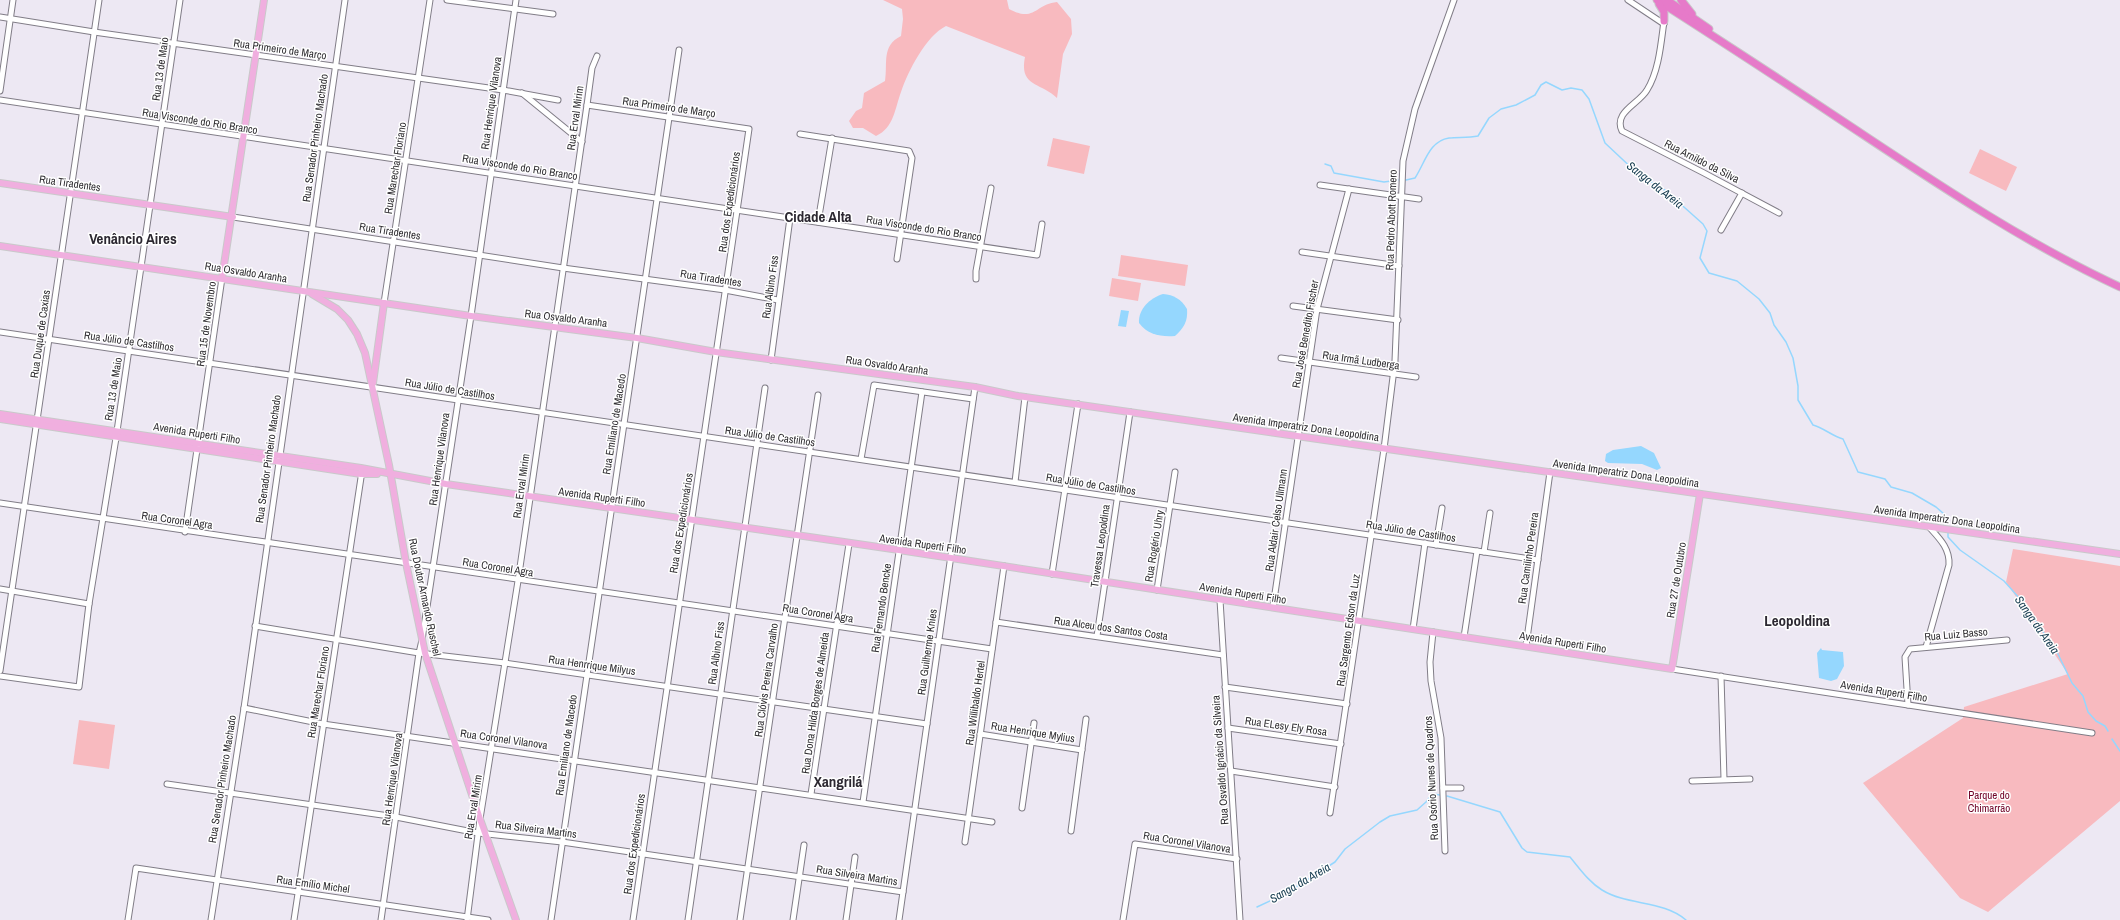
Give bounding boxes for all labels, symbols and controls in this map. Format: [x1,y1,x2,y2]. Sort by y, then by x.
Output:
street label: Rua 13 de Maio [149,36,171,102]
street label: Rua Primeiro de Março [233,36,327,62]
street label: Rua Henrique Vilanova [478,56,504,150]
street label: Rua Senador Pinheiro Machado [299,73,331,203]
street label: Rua Erval Mirim [564,85,586,151]
street label: Rua Primeiro de Março [622,94,716,120]
street label: Rua Visconde do Rio Branco [141,105,259,137]
street label: Rua Marechar Floriano [381,121,409,215]
street label: Rua Arnildo da Silva [1662,136,1742,186]
street label: Rua dos Expedicionários [715,150,743,253]
street label: Rua Visconde do Rio Branco [461,151,579,183]
water label: Sanga da Areia [1623,158,1687,212]
street label: Rua Pedro Abott Romero [1382,169,1400,271]
street label: Rua Tiradentes [38,172,102,194]
district label: Cidade Alta [784,206,852,227]
street label: Rua Visconde do Rio Branco [865,212,983,244]
street label: Rua Tiradentes [358,219,422,243]
district label: Venâncio Aires [89,228,177,249]
street label: Rua Albino Fiss [759,254,781,320]
street label: Rua Osvaldo Aranha [204,259,288,285]
street label: Rua Tiradentes [679,266,743,290]
street label: Rua José Benedito Fischer [1289,279,1321,389]
street label: Rua 15 de Novembro [193,281,219,367]
street label: Rua Duque de Caxias [27,289,53,379]
street label: Rua Osvaldo Aranha [524,306,608,330]
street label: Rua Júlio de Castilhos [83,328,175,354]
street label: Rua Irmã Ludberga [1322,348,1400,372]
street label: Rua Osvaldo Aranha [845,352,929,378]
street label: Rua 13 de Maio [101,356,125,422]
street label: Rua Emiliano de Macedo [599,373,629,475]
street label: Rua Júlio de Castilhos [404,375,496,403]
street label: Rua Senador Pinheiro Machado [252,394,284,524]
street label: Avenida Imperatriz Dona Leopoldina [1231,410,1380,444]
street label: Rua Henrique Vilanova [426,412,452,506]
street label: Avenida Ruperti Filho [152,419,241,447]
street label: Rua Júlio de Castilhos [724,423,816,449]
street label: Rua Erval Mirim [510,453,532,519]
street label: Avenida Imperatriz Dona Leopoldina [1551,456,1700,490]
street label: Rua Aldair Celso Ullmann [1262,468,1290,572]
street label: Rua Júlio de Castilhos [1045,470,1137,498]
street label: Rua dos Expedicionários [666,471,696,574]
street label: Avenida Ruperti Filho [557,484,646,510]
street label: Avenida Imperatriz Dona Leopoldina [1872,502,2021,536]
street label: Travessa Leopoldina [1087,503,1113,589]
street label: Rua Coronel Agra [141,508,213,532]
street label: Rua Rogério Uhry [1141,509,1167,583]
street label: Rua Camilinho Pereira [1515,511,1541,605]
street label: Rua Júlio de Castilhos [1365,517,1457,545]
street label: Avenida Ruperti Filho [878,531,967,557]
street label: Rua Doutor Armando Ruschel [406,537,444,657]
street label: Rua 27 de Outubro [1663,541,1689,619]
street label: Rua Coronel Agra [461,554,535,580]
street label: Rua Fernando Bencke [868,563,894,653]
street label: Rua Sargento Edson da Luz [1333,572,1363,687]
street label: Avenida Ruperti Filho [1198,579,1287,607]
water label: Sanga da Areia [2011,593,2063,658]
street label: Rua Coronel Agra [781,600,855,626]
street label: Rua Guilherme Knies [914,608,940,696]
district label: Leopoldina [1764,610,1830,631]
street label: Rua Alceu dos Santos Costa [1053,613,1169,643]
street label: Rua Albino Fiss [705,620,727,686]
street label: Rua Clóvis Pereira Carvalho [751,622,781,738]
street label: Rua Luiz Basso [1924,624,1988,644]
street label: Avenida Ruperti Filho [1518,628,1607,656]
street label: Rua Dona Hilda Borges de Almeida [798,631,832,775]
street label: Rua Marechar Floriano [304,645,332,739]
street label: Rua Henrrique Milyus [548,652,637,678]
street label: Rua Willibaldo Hertel [962,660,988,746]
street label: Avenida Ruperti Filho [1839,677,1928,705]
street label: Rua Emiliano de Macedo [552,694,580,796]
street label: Rua Osvaldo Ignácio da Silveira [1208,695,1232,825]
street label: Rua ELesy Ely Rosa [1244,713,1328,739]
street label: Rua Senador Pinheiro Machado [205,714,239,844]
street label: Rua Osório Nunes de Quadros [1421,715,1441,840]
street label: Rua Henrique Mylius [990,718,1076,746]
street label: Rua Coronel Vilanova [459,726,549,752]
street label: Rua Henrique Vilanova [379,732,405,826]
district label: Xangrilá [814,771,862,792]
street label: Rua Erval Mirim [461,774,485,840]
park label: Parque do Chimarrão [1968,788,2010,815]
street label: Rua dos Expedicionários [620,792,648,895]
street label: Rua Silveira Martins [494,817,578,841]
street label: Rua Coronel Vilanova [1142,828,1232,856]
water label: Sanga da Areia [1267,859,1334,907]
street label: Rua Silveira Martins [815,862,899,888]
street label: Rua Emílio Michel [276,872,350,896]

